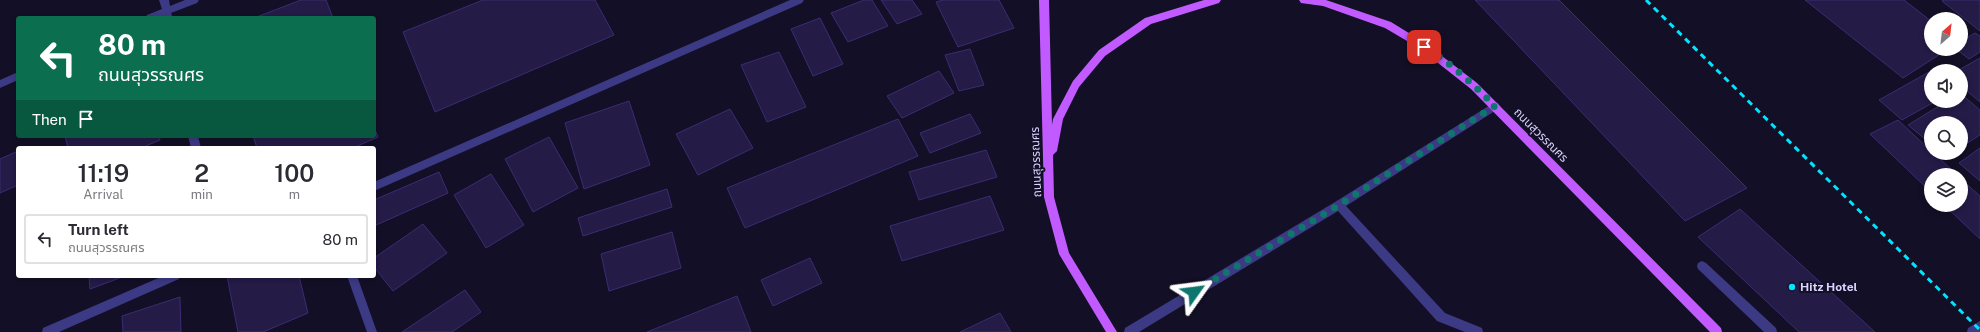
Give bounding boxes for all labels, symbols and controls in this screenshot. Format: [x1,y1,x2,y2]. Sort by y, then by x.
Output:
north arrow [1924,12,1968,56]
map controls [1924,12,1968,212]
text: 80 m [98,28,166,61]
pin [1407,30,1441,64]
icon: left [32,32,84,84]
icon: arrive [1413,36,1435,58]
text: ถนนสุวรรณศร [98,64,204,85]
button: sound [1924,64,1968,108]
street label: ถนนสุวรรณศร [1511,105,1571,165]
icon: arrive [75,108,97,130]
text: Then [32,111,67,128]
button: search [1924,116,1968,160]
street label: ถนนสุวรรณศร [1028,126,1044,198]
text: 11:19 [78,159,129,187]
text: 2 [194,159,209,187]
text: 100 [274,159,314,187]
button: layers [1924,168,1968,212]
text: Arrival [83,187,123,202]
text: min [191,187,213,202]
text: m [289,187,300,202]
text: Turn left [68,221,129,238]
icon: left [34,228,56,250]
text: 80 m [323,231,358,248]
text: ถนนสุวรรณศร [68,240,145,255]
position arrow [1173,271,1215,313]
place label: Hitz Hotel [1800,280,1858,294]
marker: Hitz Hotel [1787,282,1797,292]

